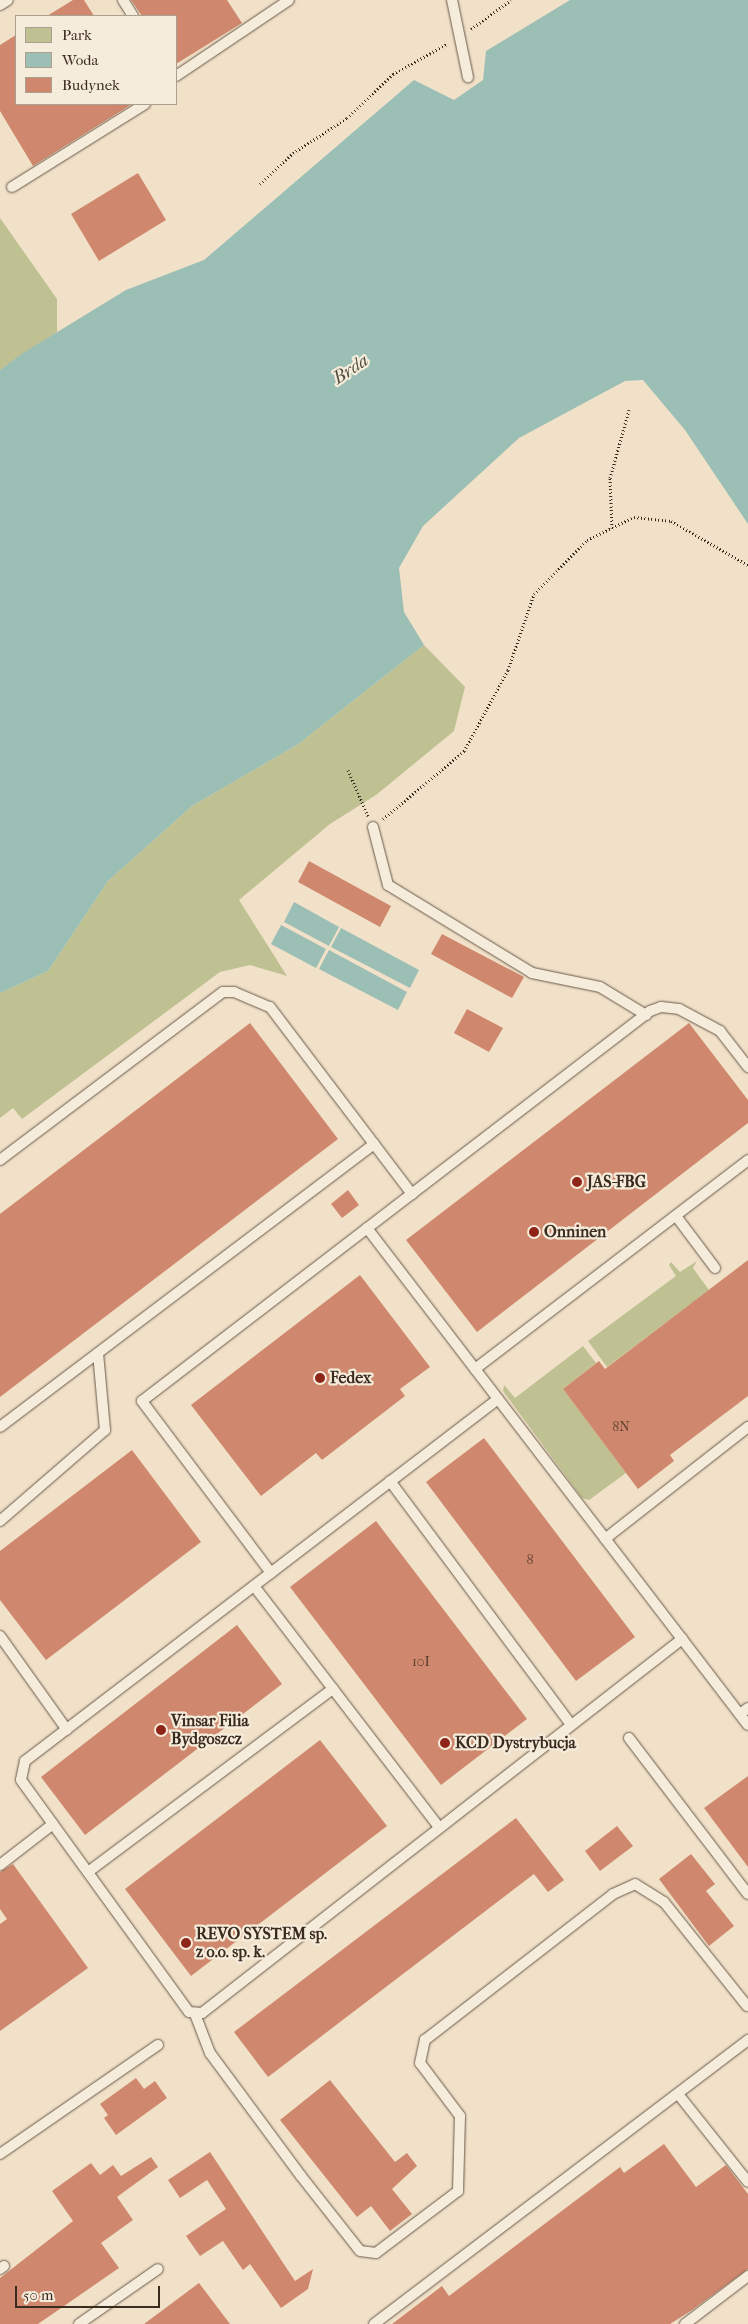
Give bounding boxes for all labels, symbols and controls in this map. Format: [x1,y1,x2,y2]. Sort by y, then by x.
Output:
legend [15,15,178,105]
text: Park [62,26,92,44]
text: Woda [62,51,98,69]
text: Budynek [62,76,120,94]
water label: Brda [329,350,373,390]
place label: JAS-FBG [587,1172,646,1192]
marker: JAS-FBG [571,1176,583,1188]
place label: Onninen [544,1222,606,1242]
marker: Onninen [528,1226,540,1238]
place label: Fedex [330,1368,371,1388]
marker: Fedex [314,1372,326,1384]
house number: 8N [612,1419,630,1435]
house number: 8 [526,1552,534,1568]
house number: 10I [412,1654,430,1670]
place label: Vinsar Filia Bydgoszcz [171,1711,249,1749]
marker: Vinsar Filia Bydgoszcz [155,1724,167,1736]
place label: KCD Dystrybucja [455,1733,576,1753]
marker: KCD Dystrybucja [439,1737,451,1749]
place label: REVO SYSTEM sp. z o.o. sp. k. [196,1924,327,1962]
marker: REVO SYSTEM sp. z o.o. sp. k. [180,1937,192,1949]
scale bar [18,2276,162,2308]
text: 50 m [23,2286,53,2304]

